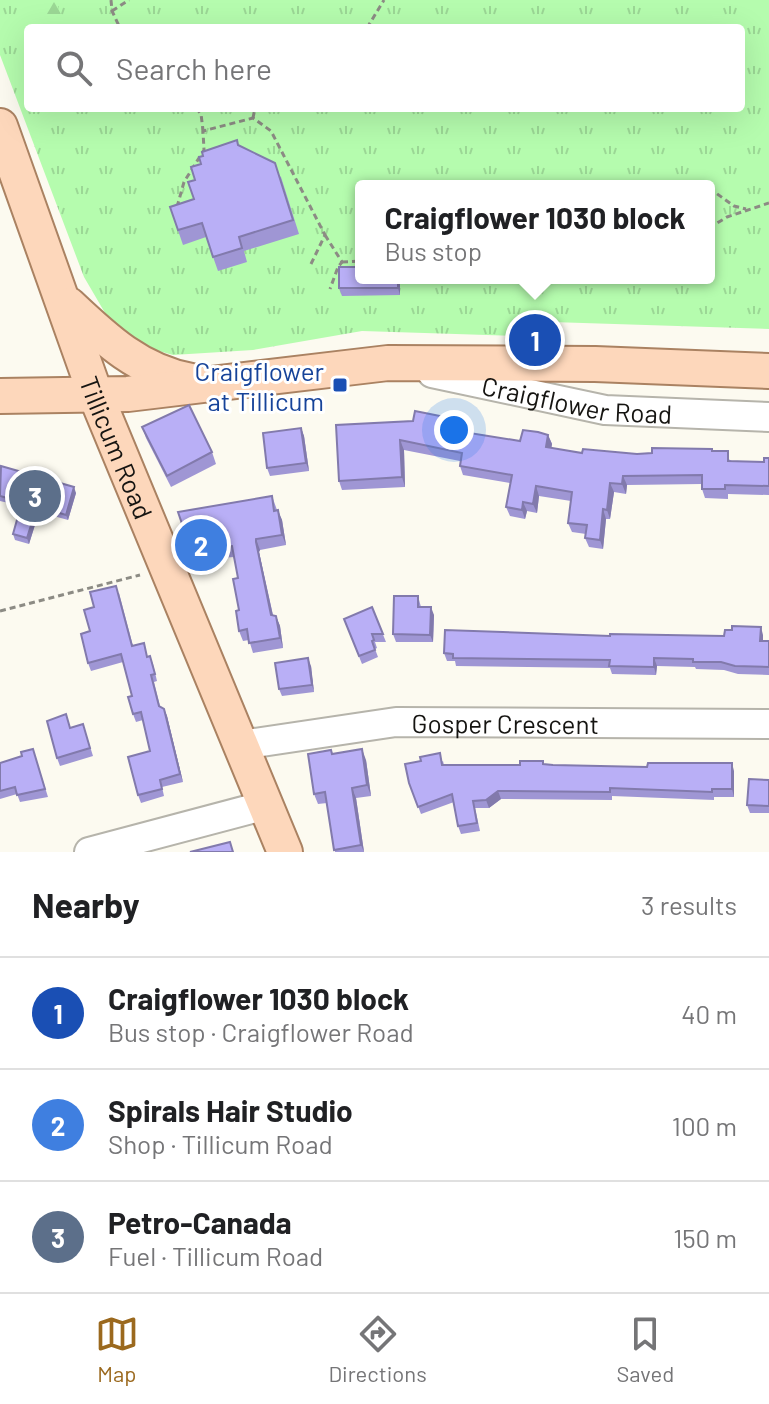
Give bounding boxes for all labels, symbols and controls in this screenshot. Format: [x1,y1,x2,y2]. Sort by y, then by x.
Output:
search box [24,24,745,112]
icon: search [52,46,96,90]
text: Search here [116,50,272,86]
popup [355,180,715,284]
text: Craigflower 1030 block [384,199,686,235]
text: Bus stop [384,235,482,266]
pin: 1 [509,310,561,370]
place label: Craigflower at Tillicum [194,355,325,416]
street label: Craigflower Road [479,369,673,428]
street label: Tillicum Road [75,372,161,523]
marker: Craigflower at Tillicum [331,376,349,394]
your location [434,410,474,450]
pin: 3 [9,466,61,526]
pin: 2 [175,515,227,575]
street label: Gosper Crescent [412,707,599,739]
text: Nearby [32,884,140,925]
text: 3 results [641,889,737,920]
text: Craigflower 1030 block [108,980,409,1016]
text: 1 [53,998,63,1029]
text: 40 m [681,998,737,1029]
text: Bus stop · Craigflower Road [108,1016,414,1047]
text: Spirals Hair Studio [108,1092,353,1128]
text: 2 [51,1110,65,1141]
text: 100 m [672,1110,737,1141]
text: Shop · Tillicum Road [108,1128,333,1159]
text: Petro-Canada [108,1204,292,1240]
text: 3 [51,1222,65,1253]
text: 150 m [673,1222,737,1253]
text: Fuel · Tillicum Road [108,1240,323,1271]
tab: Map [95,1312,139,1386]
tab: Directions [328,1312,427,1386]
tab: Saved [616,1312,674,1386]

